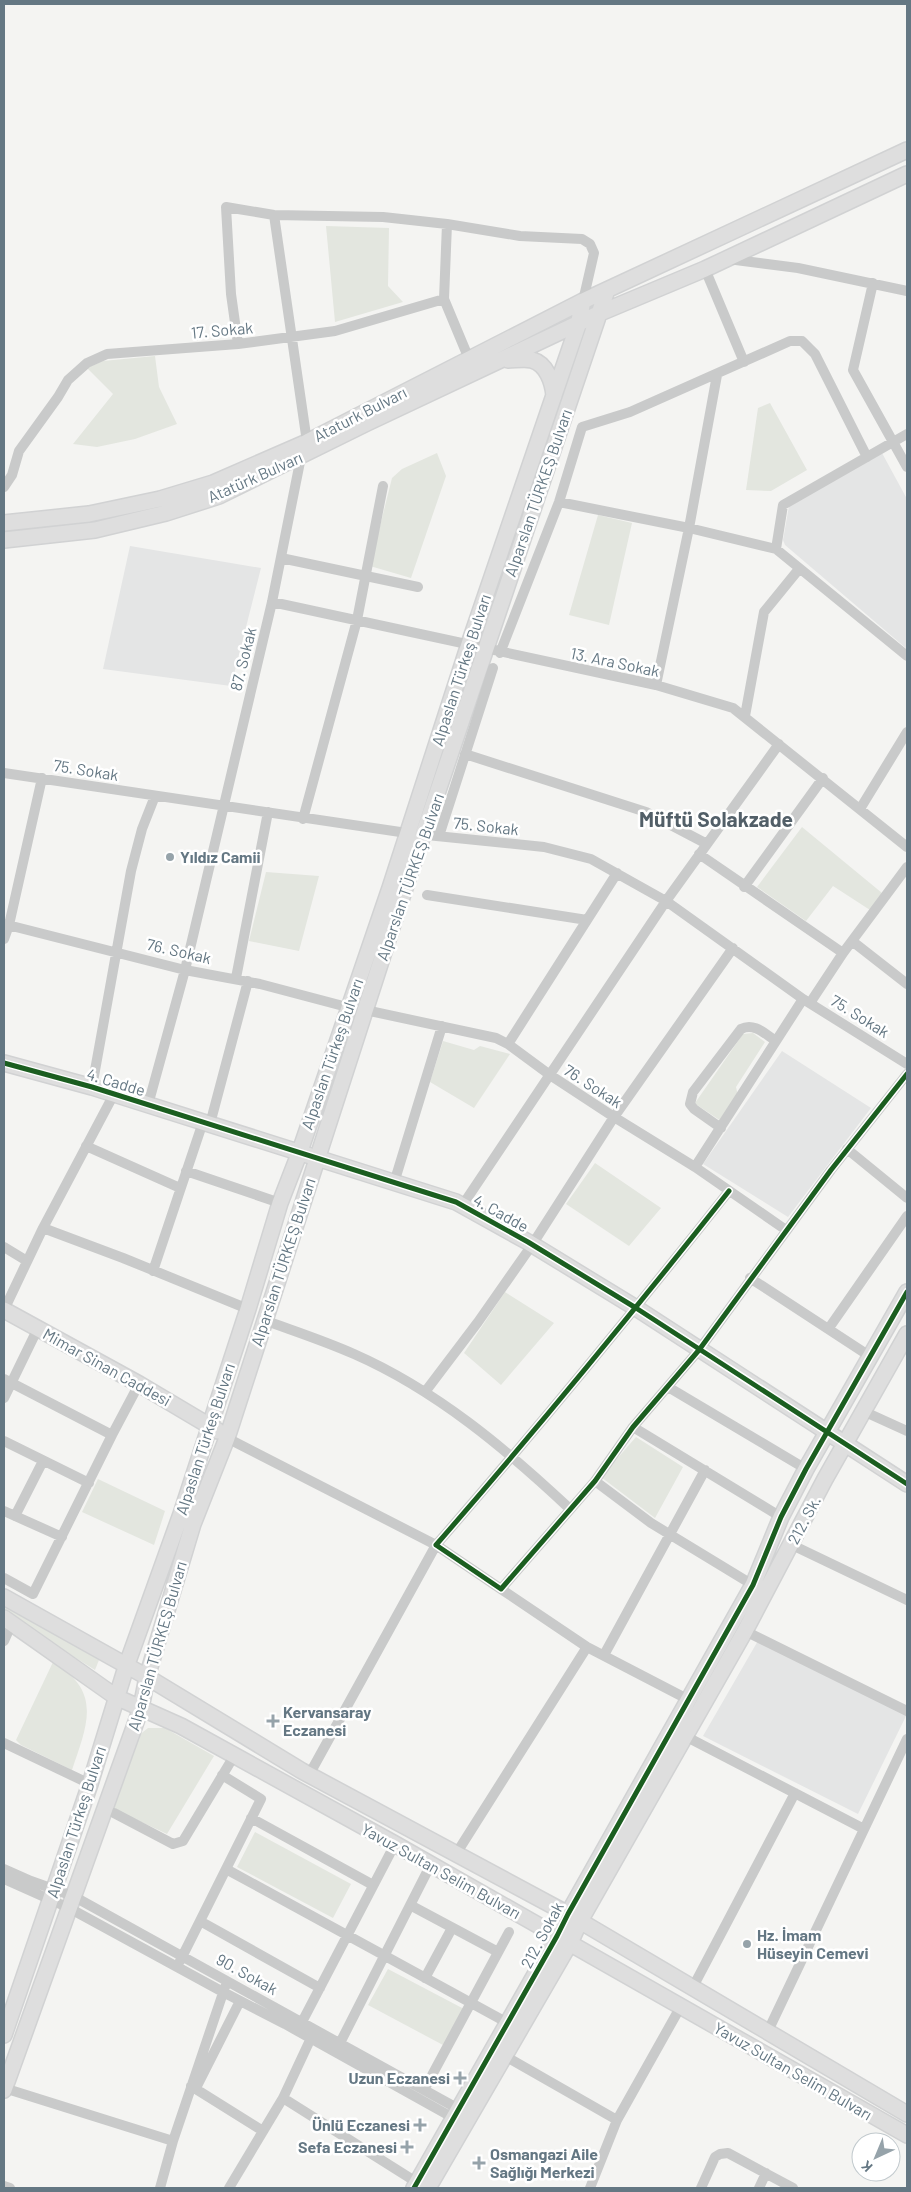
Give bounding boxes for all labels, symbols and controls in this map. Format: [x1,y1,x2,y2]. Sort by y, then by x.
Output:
street label: 17. Sokak [190,317,254,342]
street label: Ataturk Bulvarı [310,382,409,445]
street label: Alparslan TÜRKEŞ Bulvarı [500,407,575,579]
street label: Atatürk Bulvarı [204,447,305,506]
street label: Alpaslan Türkeş Bulvarı [427,592,494,748]
street label: 87. Sokak [225,625,260,693]
street label: 13. Ara Sokak [569,643,661,680]
street label: 75. Sokak [52,755,120,784]
street label: Alparslan TÜRKEŞ Bulvarı [372,791,447,963]
district label: Müftü Solakzade [639,806,793,831]
street label: 75. Sokak [452,813,520,838]
place label: Yıldız Camii [180,847,261,866]
marker: Yıldız Camii [164,851,176,863]
street label: 76. Sokak [145,934,213,967]
street label: Alpaslan Türkeş Bulvarı [297,976,366,1132]
street label: 75. Sokak [827,990,893,1041]
street label: 76. Sokak [561,1060,626,1111]
street label: 4. Cadde [85,1064,148,1099]
street label: Alparslan TÜRKEŞ Bulvarı [246,1175,319,1348]
street label: 4. Cadde [470,1190,532,1235]
street label: Mimar Sinan Caddesi [40,1323,175,1410]
street label: Alpaslan Türkeş Bulvarı [171,1361,238,1517]
street label: 212. Sk. [783,1492,824,1547]
street label: Alparslan TÜRKEŞ Bulvarı [123,1559,190,1733]
place label: Kervansaray Eczanesi [283,1702,371,1739]
marker: Kervansaray Eczanesi [267,1715,279,1727]
street label: Alpaslan Türkeş Bulvarı [42,1744,109,1900]
street label: Yavuz Sultan Selim Bulvarı [358,1819,524,1922]
street label: 212. Sokak [516,1898,567,1971]
place label: Hz. İmam Hüseyin Cemevi [757,1925,869,1962]
marker: Hz. İmam Hüseyin Cemevi [741,1938,753,1950]
street label: 90. Sokak [213,1949,281,1998]
street label: Yavuz Sultan Selim Bulvarı [711,2018,876,2124]
place label: Uzun Eczanesi [349,2068,450,2087]
marker: Uzun Eczanesi [454,2072,466,2084]
place label: Ünlü Eczanesi [312,2115,410,2134]
marker: Ünlü Eczanesi [414,2119,426,2131]
north arrow [851,2132,901,2182]
place label: Sefa Eczanesi [298,2137,397,2156]
marker: Sefa Eczanesi [401,2141,413,2153]
place label: Osmangazi Aile Sağlığı Merkezi [490,2144,598,2181]
marker: Osmangazi Aile Sağlığı Merkezi [472,2156,486,2170]
text: K [857,2157,876,2176]

